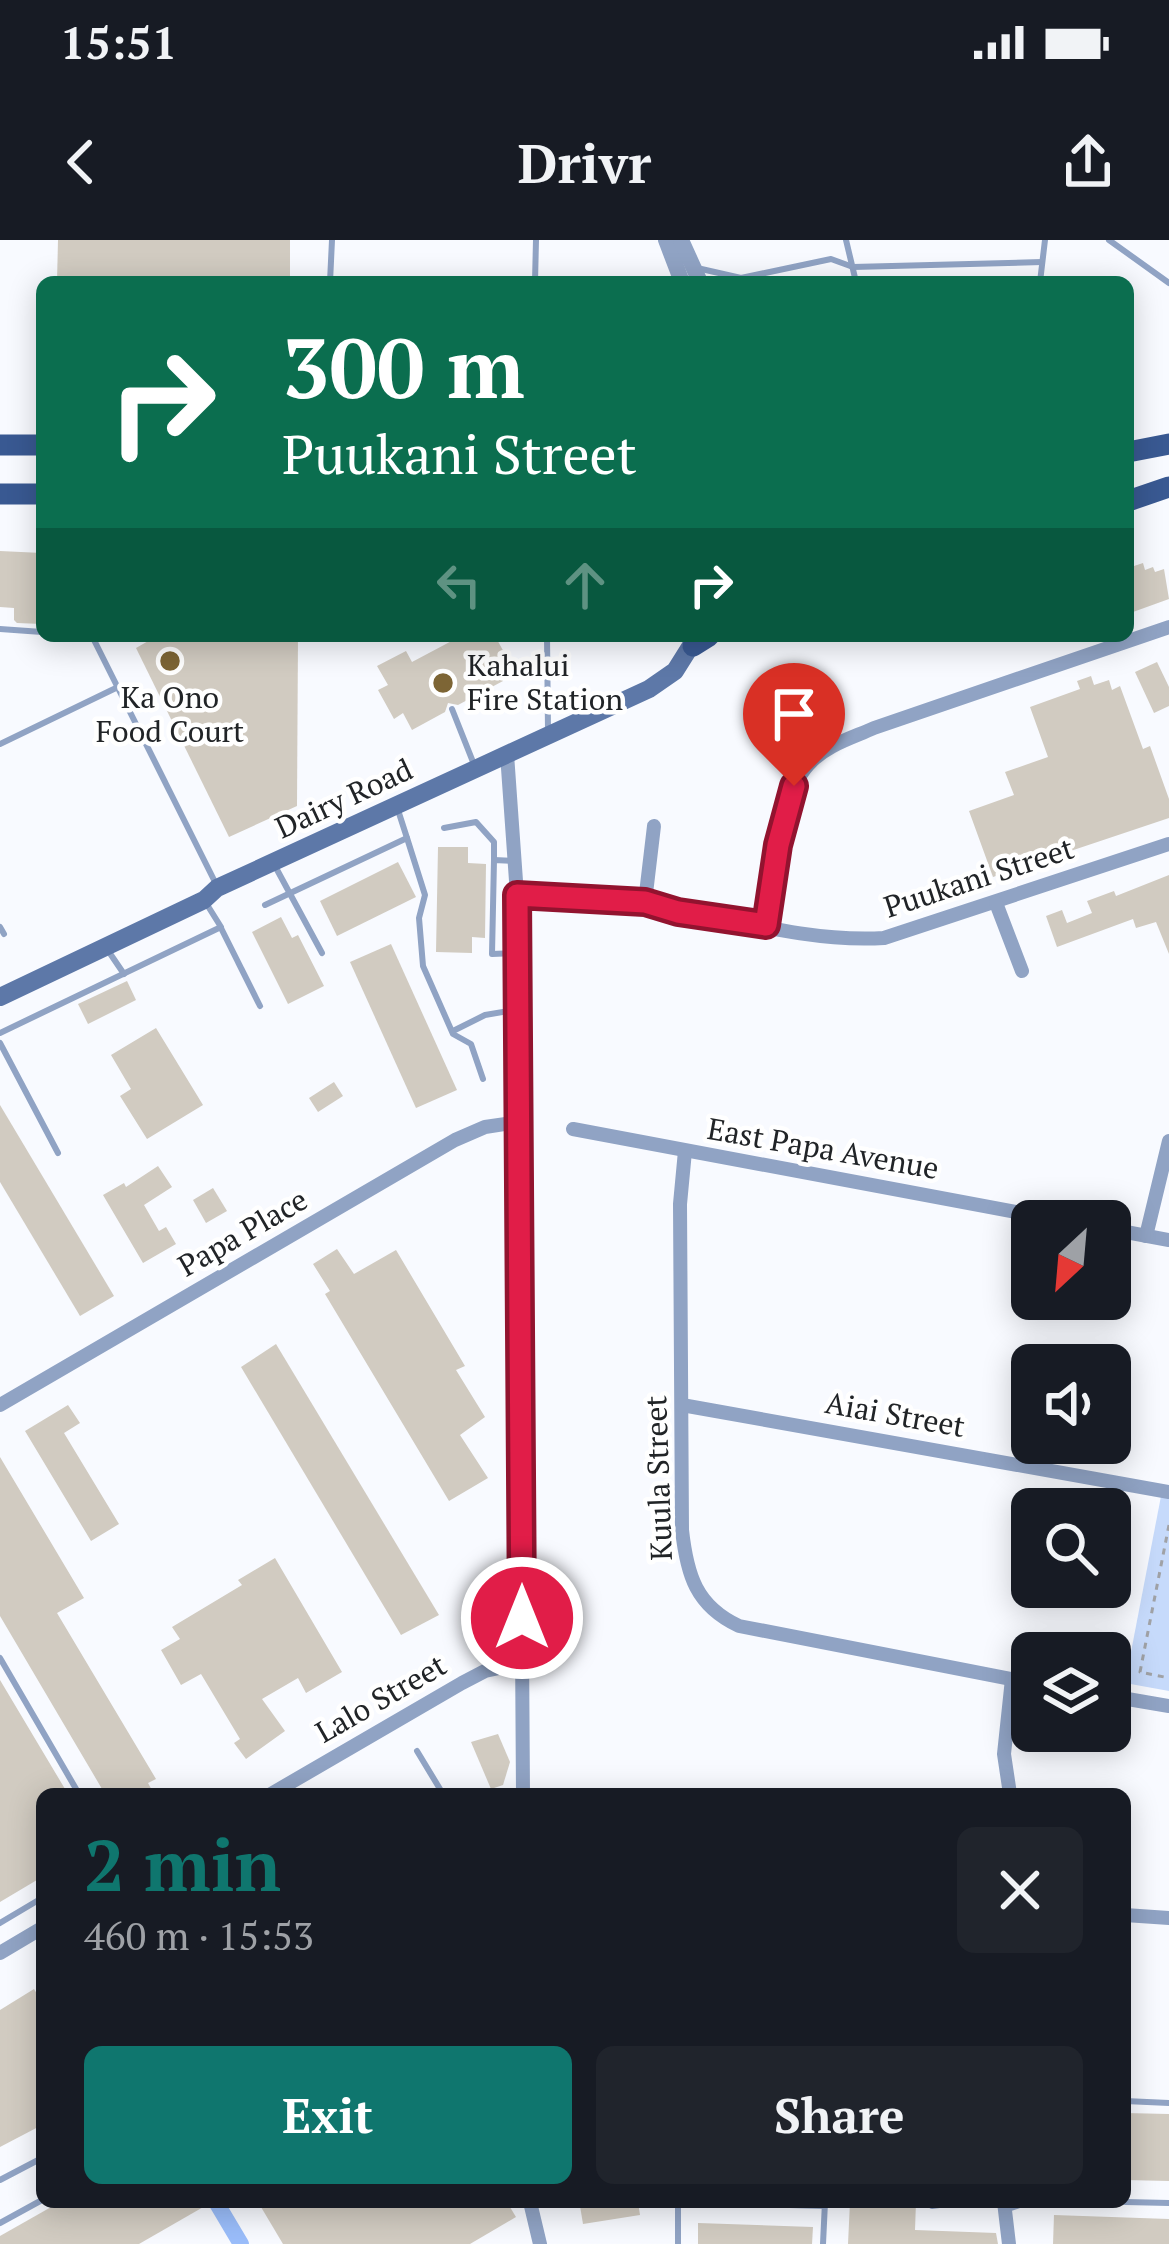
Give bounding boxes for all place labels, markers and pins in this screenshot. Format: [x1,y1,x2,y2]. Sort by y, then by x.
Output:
place label: Kahalui Fire Station [467,645,623,719]
marker: Ka Ono Food Court [157,648,183,674]
pin [743,663,845,786]
marker: Kahalui Fire Station [430,670,456,696]
place label: Ka Ono Food Court [96,677,244,751]

